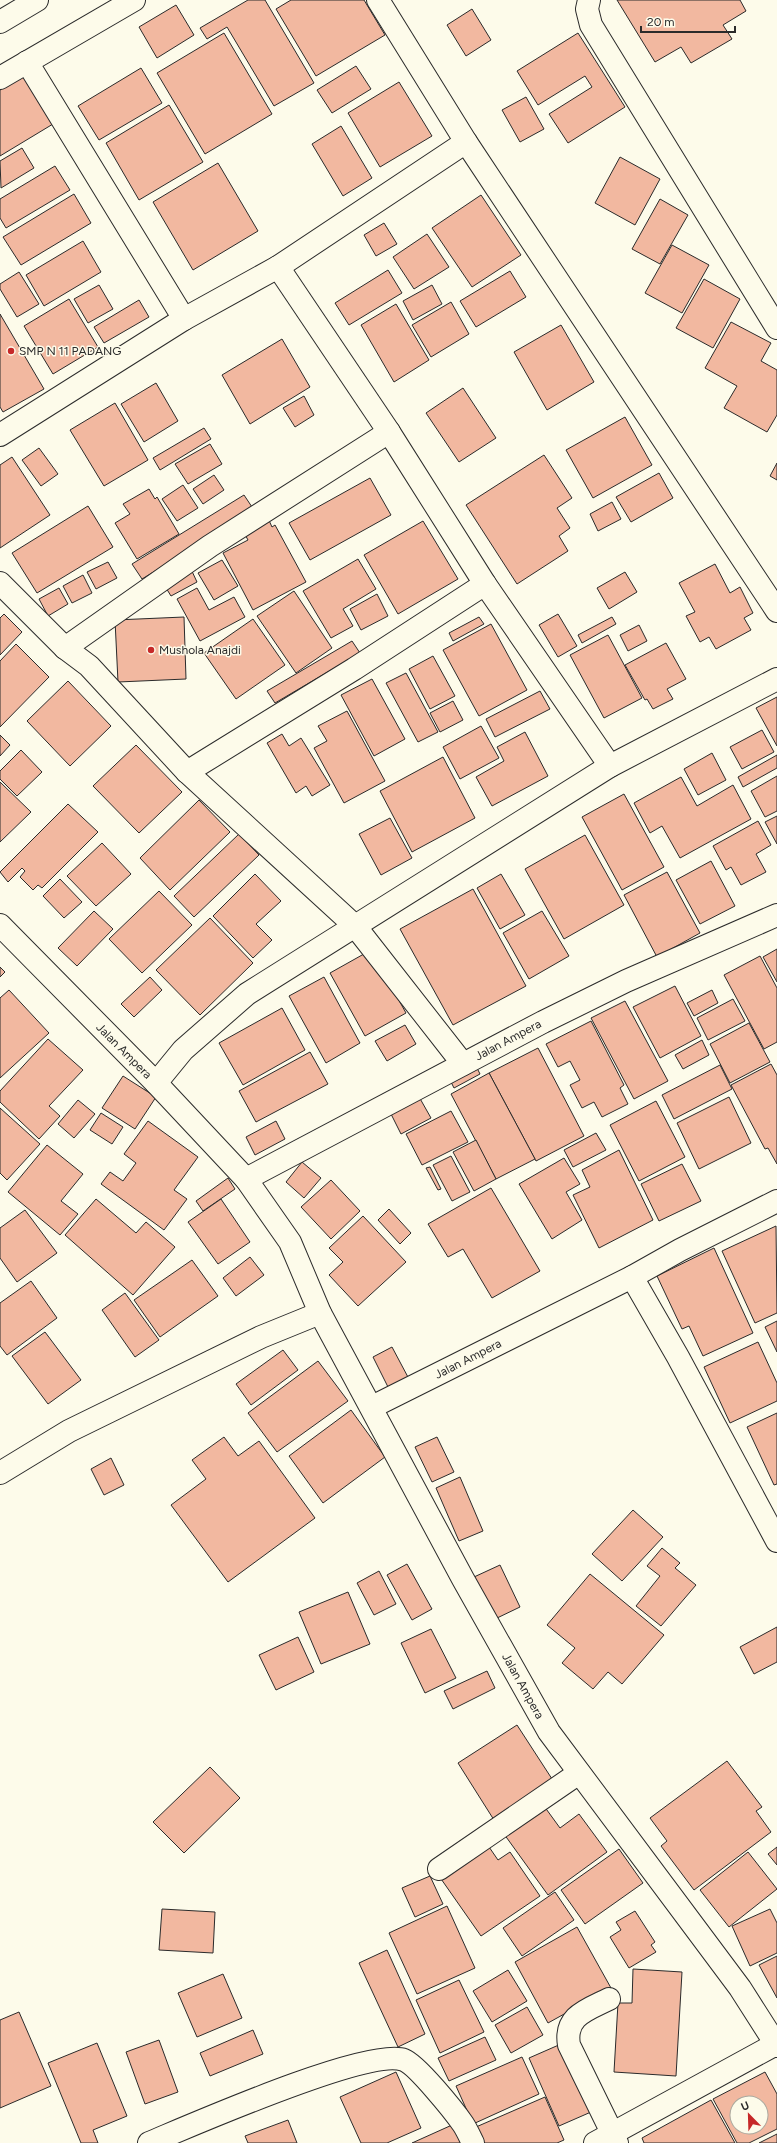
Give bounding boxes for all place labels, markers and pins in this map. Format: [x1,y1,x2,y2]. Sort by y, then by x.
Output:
place label: SMP N 11 PADANG [19,344,121,358]
marker: SMP N 11 PADANG [6,346,16,356]
place label: Mushola Anajdi [159,643,241,657]
marker: Mushola Anajdi [146,645,156,655]

